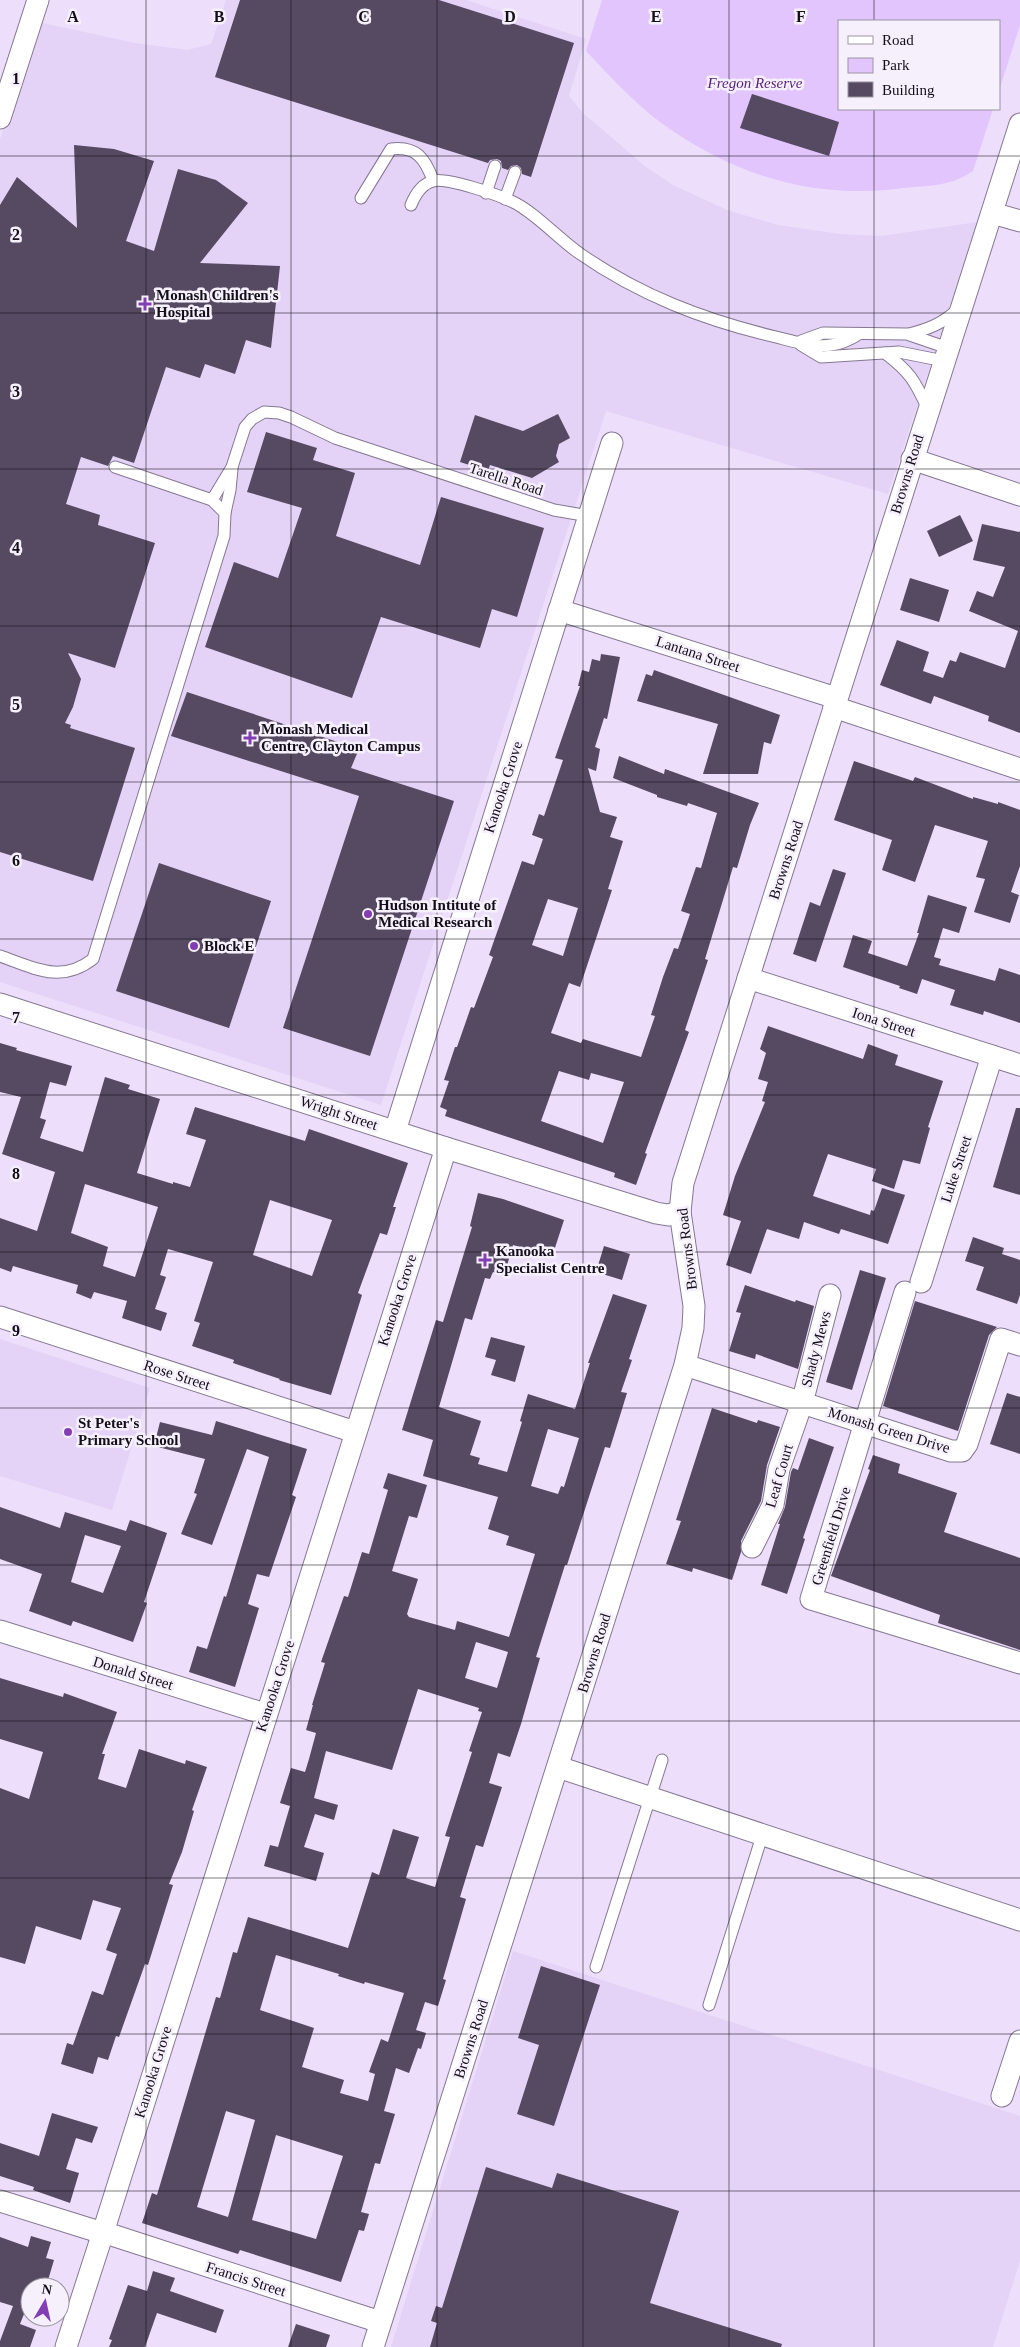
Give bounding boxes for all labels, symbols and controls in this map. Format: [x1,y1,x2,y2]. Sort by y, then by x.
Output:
text: A [67,8,79,25]
text: B [214,8,225,25]
text: C [358,8,370,25]
text: D [504,8,516,25]
text: E [651,8,661,25]
text: F [796,8,806,25]
legend [838,20,1000,110]
text: Road [882,32,914,48]
text: Park [882,57,910,73]
text: 1 [12,70,20,87]
park label: Fregon Reserve [707,75,803,91]
text: Building [882,82,935,98]
text: 2 [12,226,20,243]
place label: Monash Children's Hospital [156,287,279,320]
marker: Monash Children's Hospital [138,297,152,311]
text: 3 [12,383,20,400]
street label: Browns Road [887,432,927,516]
street label: Tarella Road [467,460,545,499]
text: 4 [12,539,20,556]
street label: Lantana Street [654,633,743,675]
text: 5 [12,696,20,713]
place label: Monash Medical Centre, Clayton Campus [261,721,420,754]
marker: Monash Medical Centre, Clayton Campus [243,731,257,745]
street label: Kanooka Grove [481,739,525,835]
street label: Browns Road [766,818,806,902]
text: 6 [12,852,20,869]
place label: Hudson Intitute of Medical Research [378,897,497,930]
marker: Hudson Intitute of Medical Research [362,908,374,920]
place label: Block E [204,938,254,954]
marker: Block E [188,940,200,952]
street label: Iona Street [850,1004,918,1040]
text: 7 [12,1009,20,1026]
street label: Wright Street [298,1093,381,1133]
street label: Luke Street [938,1133,975,1205]
text: 8 [12,1165,20,1182]
street label: Browns Road [674,1207,700,1291]
place label: Kanooka Specialist Centre [496,1243,605,1276]
street label: Kanooka Grove [375,1252,419,1348]
marker: Kanooka Specialist Centre [478,1253,492,1267]
street label: Shady Mews [798,1309,834,1389]
text: 9 [12,1322,20,1339]
street label: Rose Street [142,1357,213,1393]
street label: Monash Green Drive [826,1404,952,1456]
place label: St Peter's Primary School [78,1415,178,1448]
marker: St Peter's Primary School [62,1426,74,1438]
street label: Leaf Court [762,1442,796,1510]
street label: Greenfield Drive [808,1485,854,1587]
street label: Browns Road [574,1611,614,1695]
street label: Kanooka Grove [253,1638,297,1734]
street label: Donald Street [91,1653,176,1693]
street label: Browns Road [451,1997,491,2081]
street label: Kanooka Grove [131,2024,175,2120]
street label: Francis Street [204,2259,289,2300]
north arrow [20,2277,70,2327]
text: N [41,2281,53,2298]

